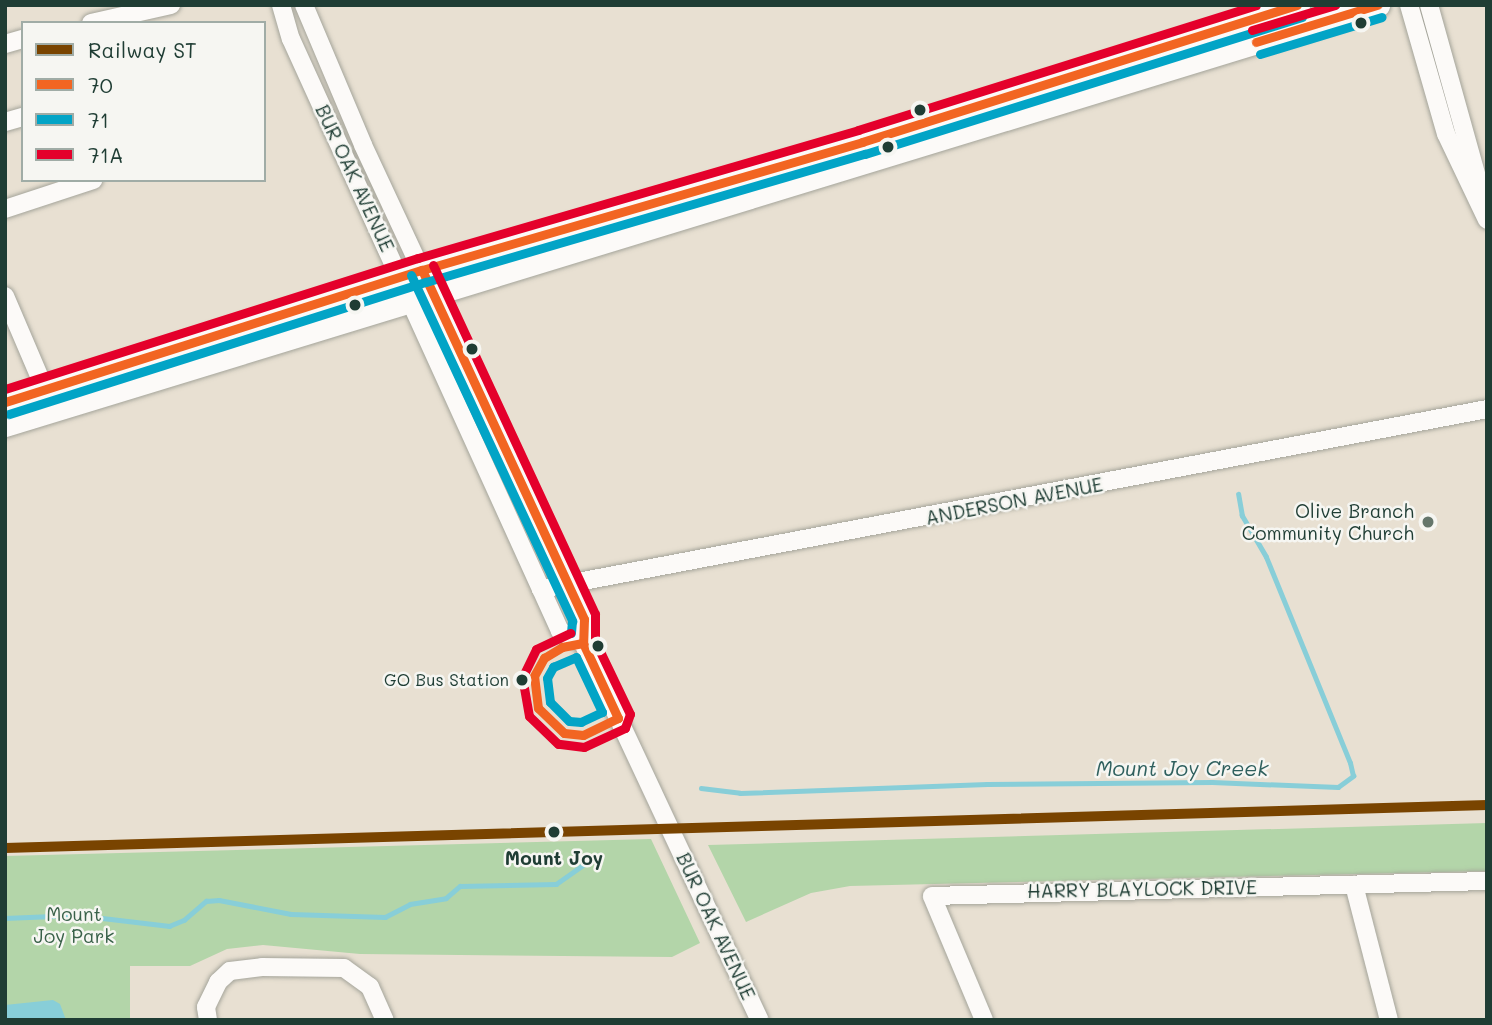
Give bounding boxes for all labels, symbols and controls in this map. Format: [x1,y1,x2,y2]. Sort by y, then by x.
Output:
unlabelled marker [1354,16,1368,30]
legend [21,21,266,182]
text: Railway ST [88,36,197,63]
text: 70 [88,71,113,98]
street label: BUR OAK AVENUE [311,101,399,255]
unlabelled marker [913,103,927,117]
text: 71 [88,106,109,133]
unlabelled marker [881,140,895,154]
text: 71A [88,141,124,168]
unlabelled marker [348,298,362,312]
unlabelled marker [465,342,479,356]
street label: ANDERSON AVENUE [923,473,1105,529]
place label: Olive Branch Community Church [1242,500,1414,544]
marker: Olive Branch Community Church [1420,514,1436,530]
unlabelled marker [591,639,605,653]
place label: GO Bus Station [384,670,509,690]
marker: GO Bus Station [515,673,529,687]
water label: Mount Joy Creek [1096,755,1268,781]
marker: Mount Joy [543,821,565,843]
place label: Mount Joy [505,847,603,869]
street label: BUR OAK AVENUE [672,849,760,1003]
street label: HARRY BLAYLOCK DRIVE [1027,876,1257,902]
park label: Mount Joy Park [34,903,114,947]

